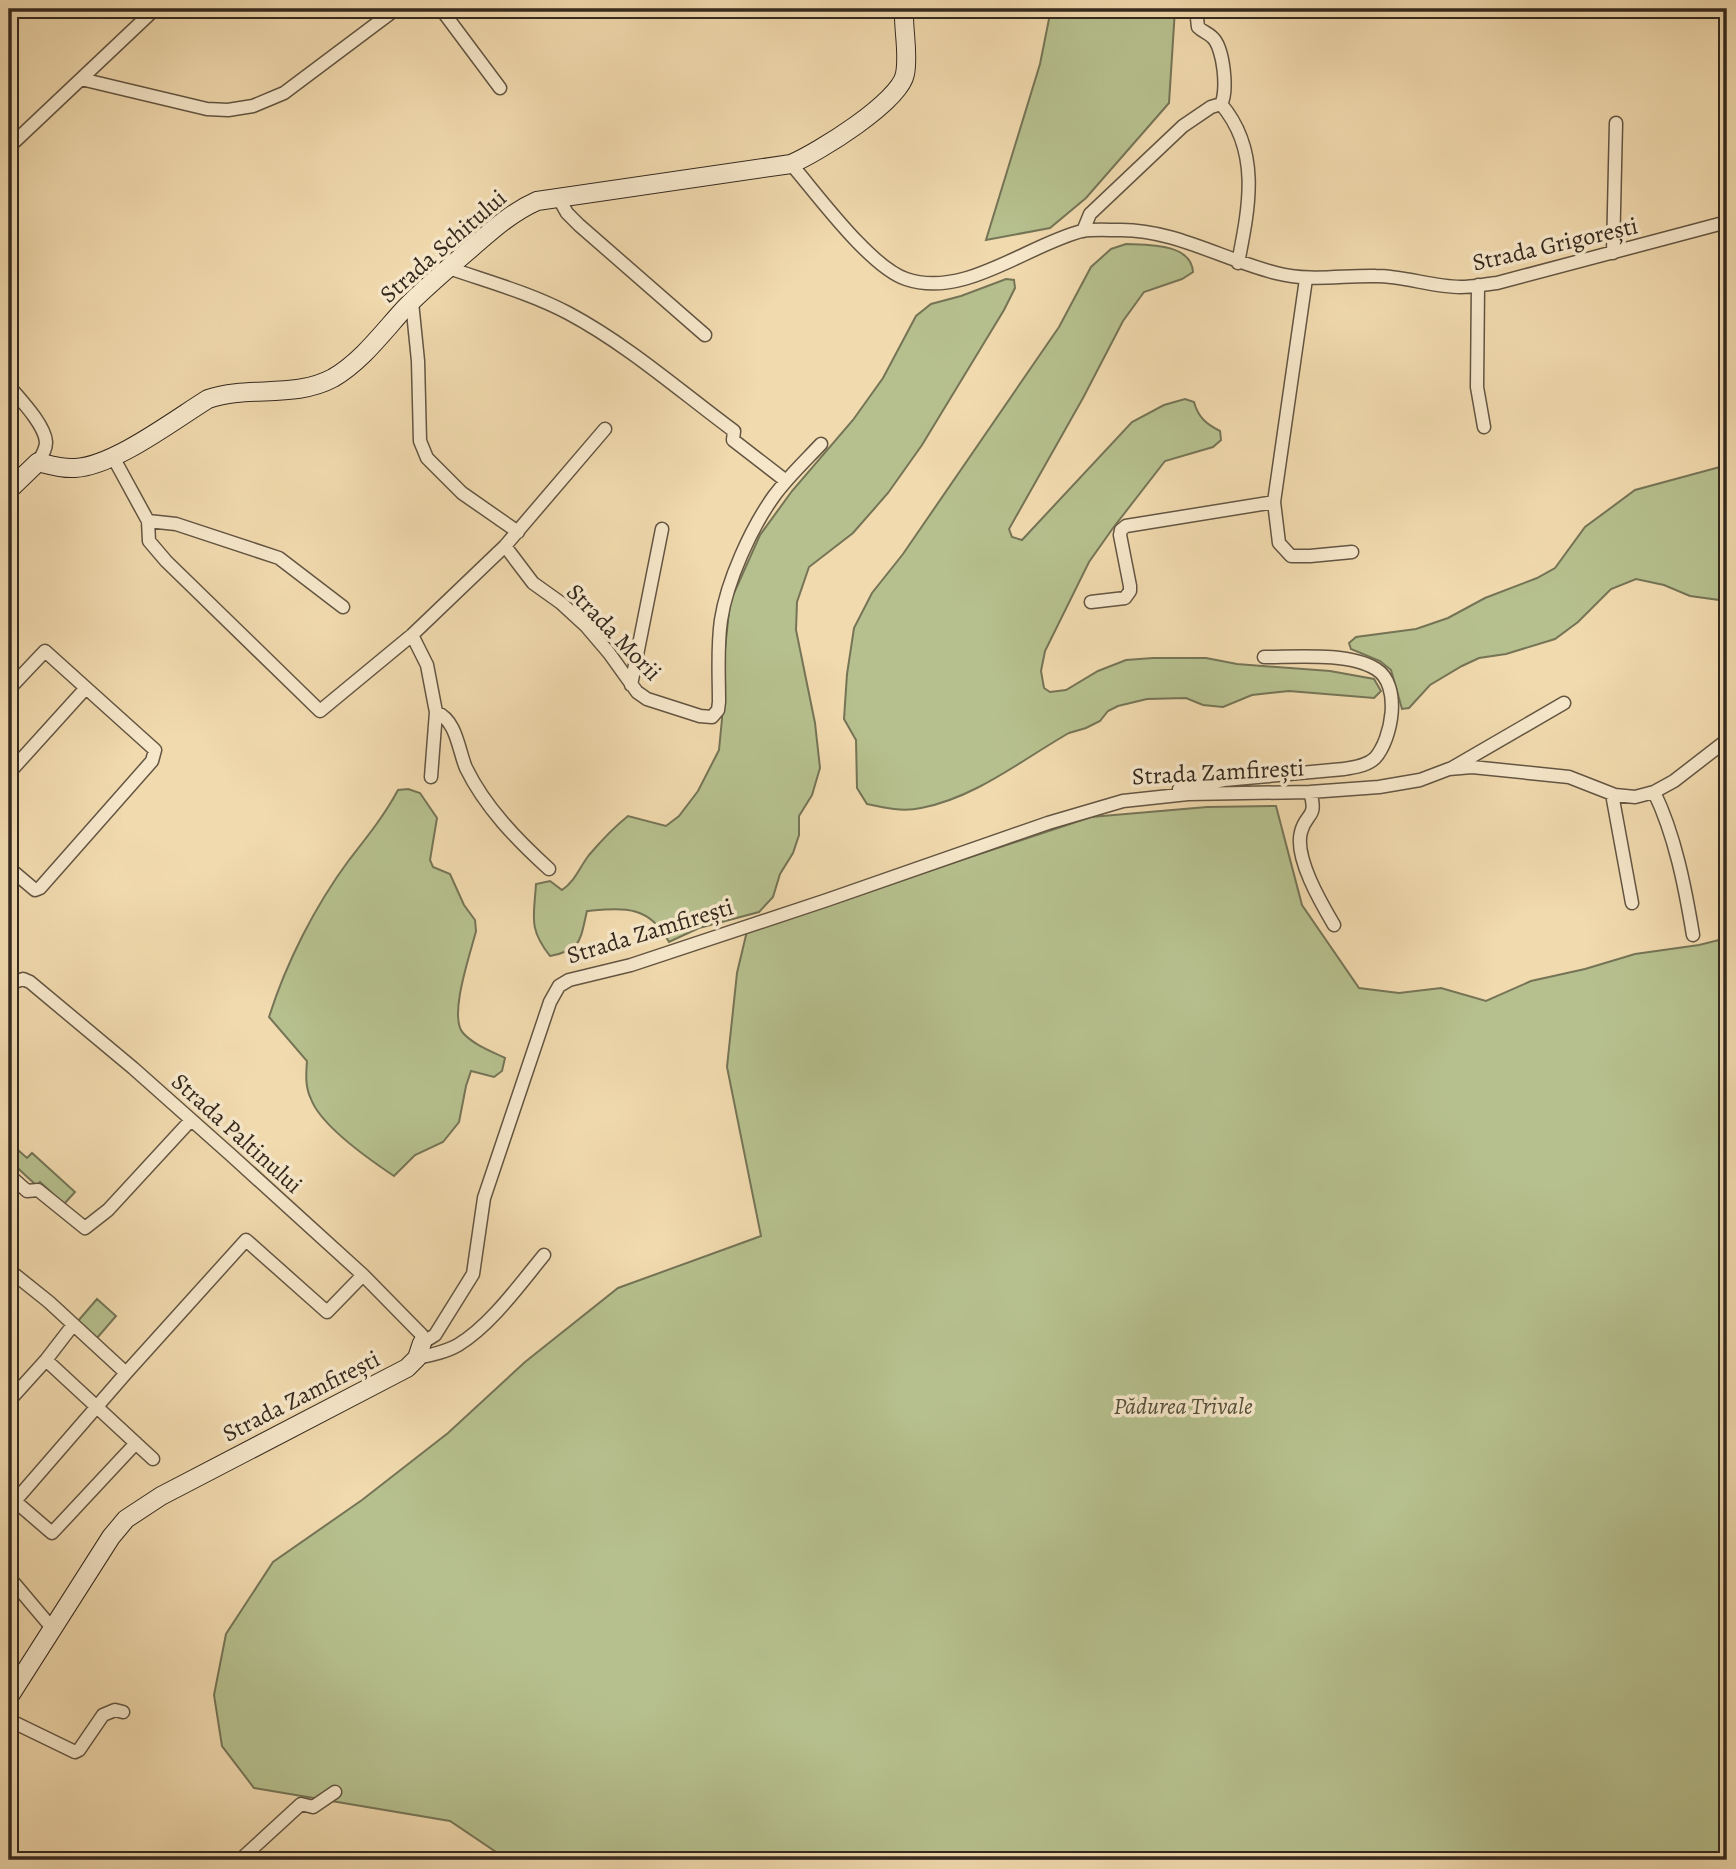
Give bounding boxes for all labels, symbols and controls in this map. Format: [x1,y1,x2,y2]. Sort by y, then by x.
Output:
street label: Strada Schitului [373,182,513,310]
street label: Strada Grigorești [1469,209,1641,279]
street label: Strada Morii [559,576,669,688]
street label: Strada Zamfirești [1131,752,1305,792]
street label: Strada Zamfirești [563,890,737,972]
street label: Strada Paltinului [165,1066,309,1200]
street label: Strada Zamfirești [217,1343,385,1449]
park label: Pădurea Trivale [1113,1390,1253,1422]

